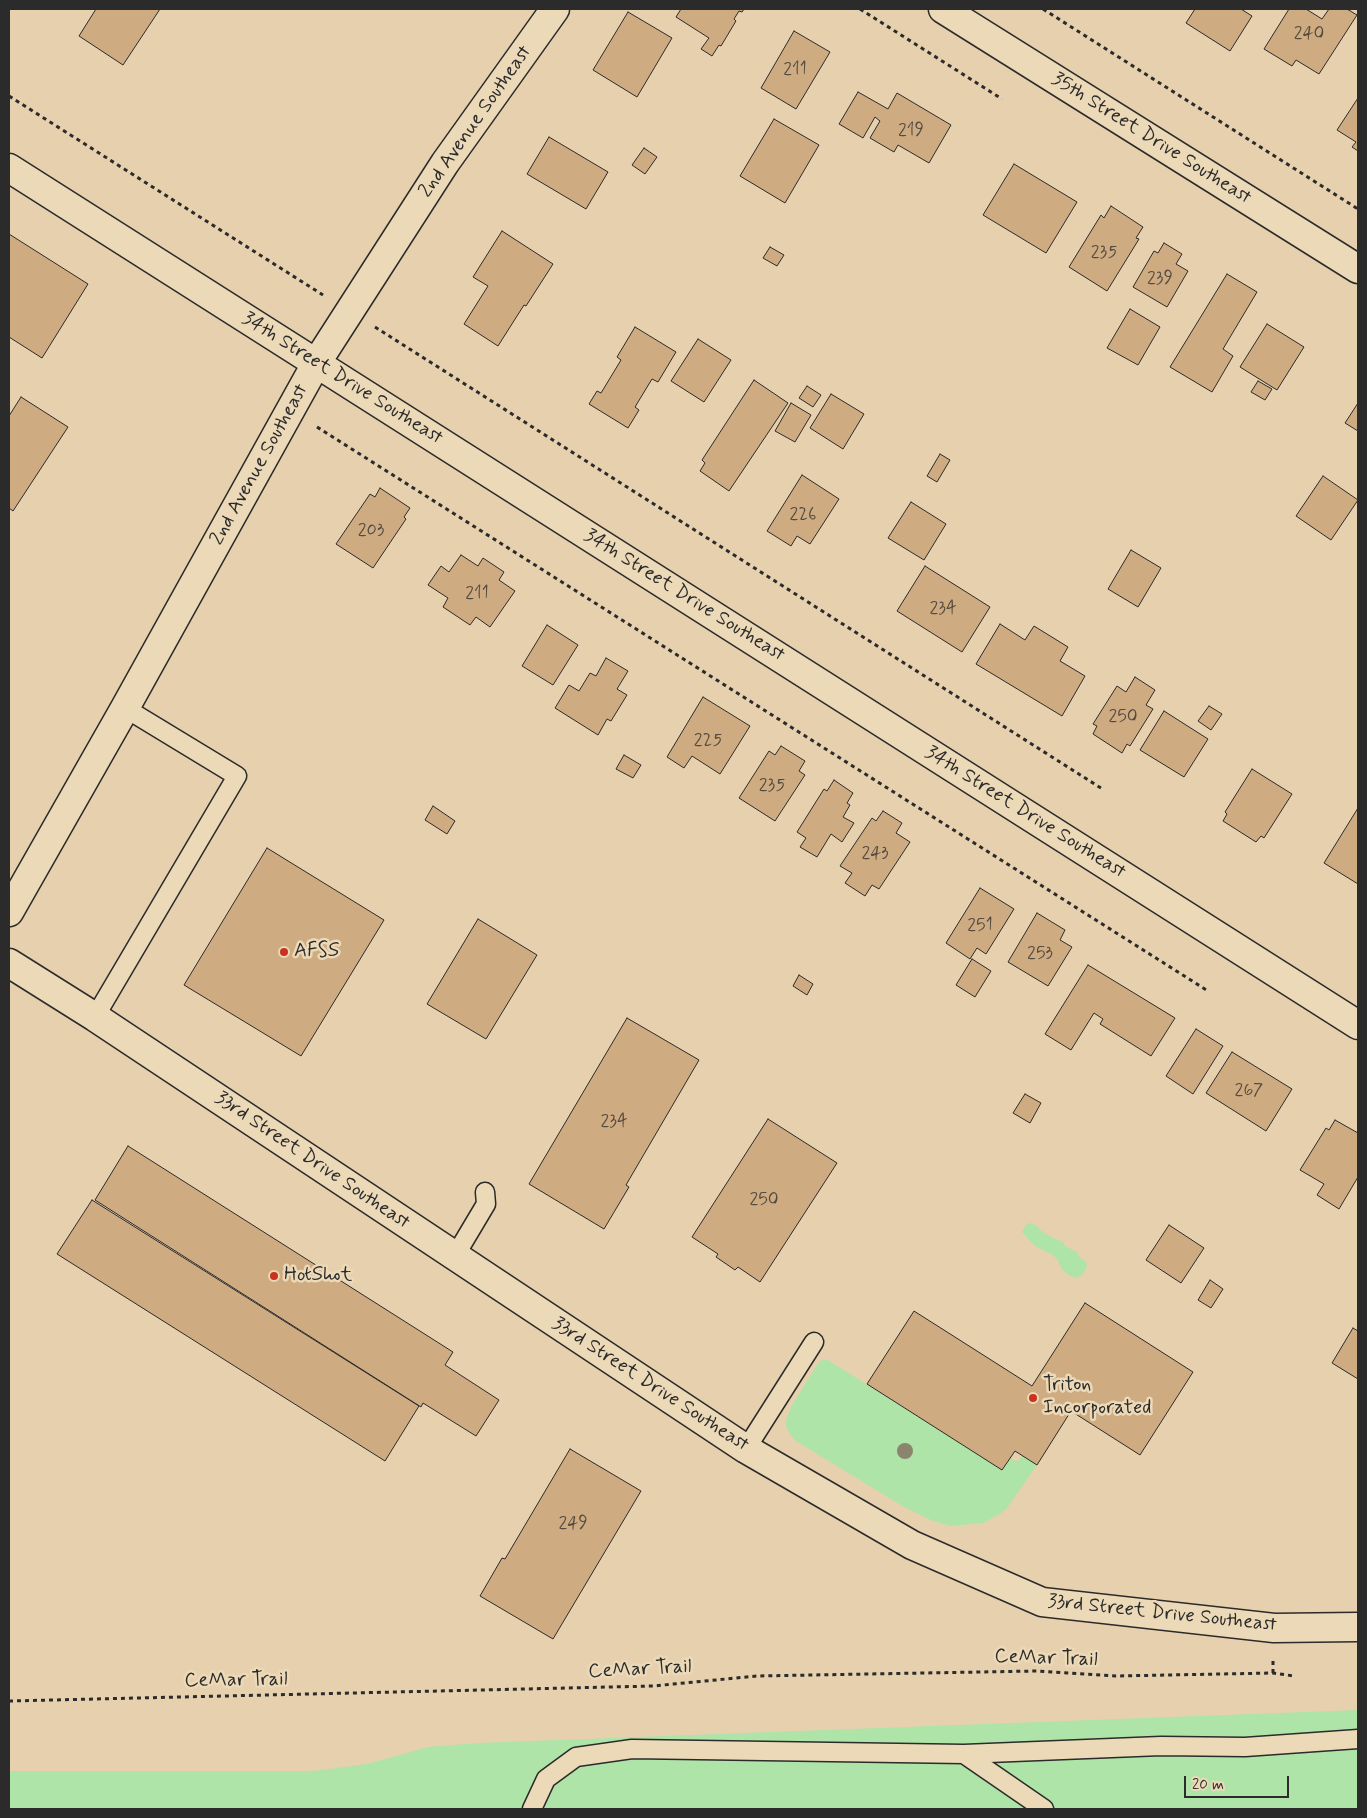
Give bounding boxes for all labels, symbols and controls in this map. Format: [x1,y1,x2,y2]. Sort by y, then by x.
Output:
house number: 240 [1294,23,1324,45]
street label: 2nd Avenue Southeast [414,41,538,203]
house number: 211 [783,59,807,81]
street label: 35th Street Drive Southeast [1047,68,1255,210]
house number: 219 [898,120,924,142]
house number: 235 [1091,242,1117,264]
house number: 239 [1147,268,1173,290]
street label: 34th Street Drive Southeast [237,307,447,451]
street label: 2nd Avenue Southeast [206,380,314,550]
house number: 226 [790,504,816,526]
house number: 203 [358,520,384,542]
street label: 34th Street Drive Southeast [579,524,789,668]
house number: 211 [465,583,489,605]
house number: 234 [929,598,957,620]
house number: 250 [1108,706,1138,728]
house number: 225 [694,730,722,752]
street label: 34th Street Drive Southeast [920,741,1130,885]
house number: 235 [759,775,785,797]
house number: 243 [861,843,889,865]
house number: 251 [967,915,993,937]
place label: AFSS [294,940,339,964]
house number: 253 [1027,943,1053,965]
marker: AFSS [278,946,290,958]
house number: 267 [1235,1080,1263,1102]
street label: 33rd Street Drive Southeast [210,1087,414,1235]
house number: 234 [600,1111,628,1133]
house number: 250 [749,1189,779,1211]
place label: HotShot [284,1264,352,1288]
marker: HotShot [268,1270,280,1282]
street label: 33rd Street Drive Southeast [547,1312,753,1458]
place label: Triton Incorporated [1043,1374,1151,1421]
marker: Triton Incorporated [1027,1392,1039,1404]
house number: 249 [558,1513,588,1535]
street label: 33rd Street Drive Southeast [1046,1590,1278,1638]
street label: CeMar Trail [994,1645,1098,1673]
street label: CeMar Trail [588,1655,692,1685]
street label: CeMar Trail [184,1668,288,1694]
scale bar [1187,1766,1292,1798]
text: 20 m [1192,1775,1224,1795]

